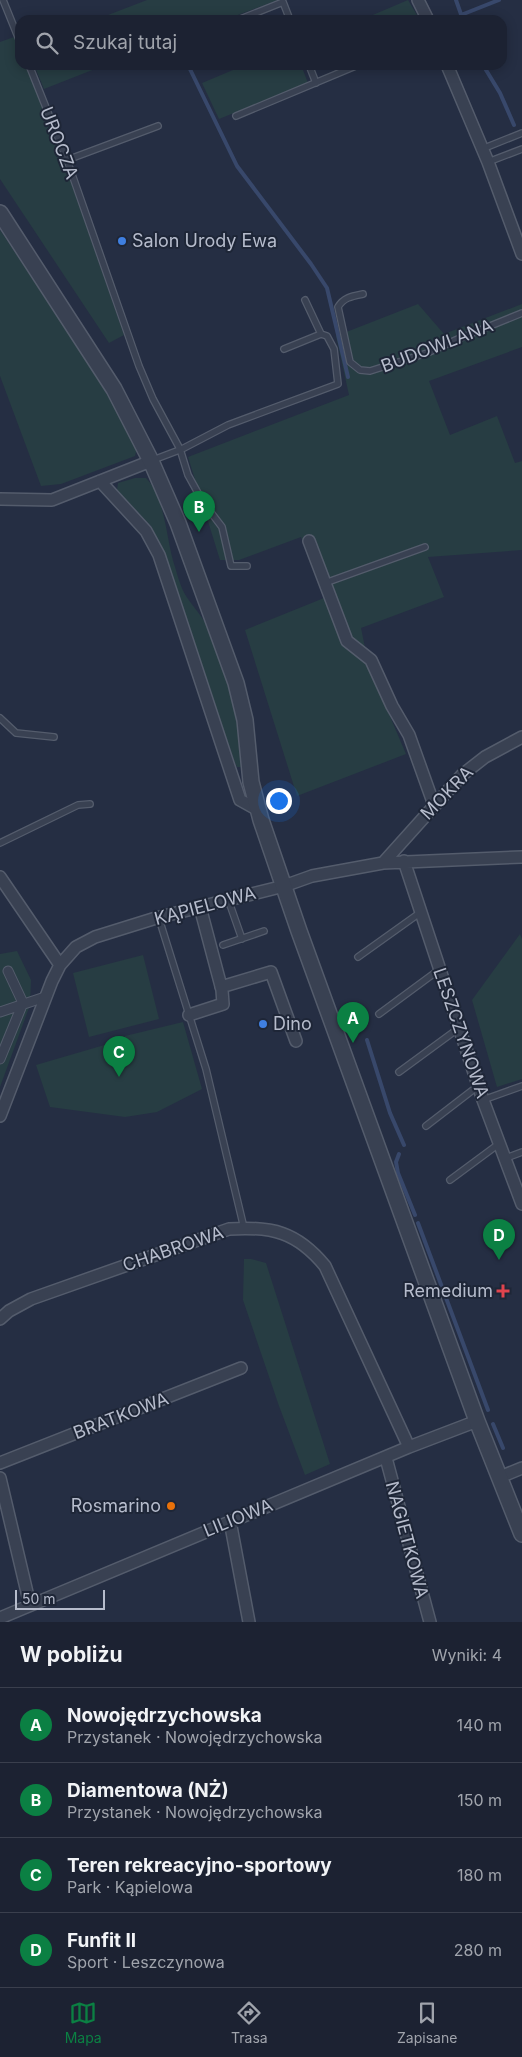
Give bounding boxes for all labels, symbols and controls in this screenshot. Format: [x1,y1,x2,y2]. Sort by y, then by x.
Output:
search box [15,15,507,70]
icon: search [33,29,61,57]
text: Szukaj tutaj [73,31,177,54]
street label: UROCZA [36,104,83,182]
place label: Salon Urody Ewa [132,230,277,251]
marker: Salon Urody Ewa [116,235,128,247]
street label: BUDOWLANA [378,315,496,377]
pin: B [183,491,215,532]
street label: MOKRA [416,762,477,824]
your location [266,788,292,814]
street label: KĄPIELOWA [152,882,258,929]
street label: LESZCZYNOWA [429,965,494,1101]
pin: A [337,1002,369,1043]
place label: Dino [273,1013,312,1034]
marker: Dino [257,1018,269,1030]
pin: C [103,1036,135,1077]
pin: D [483,1219,515,1260]
street label: CHABROWA [120,1221,226,1276]
place label: Remedium [403,1280,493,1301]
marker: Remedium [497,1285,509,1297]
street label: BRATKOWA [70,1388,171,1443]
street label: NAGIETKOWA [382,1479,433,1601]
street label: LILIOWA [200,1494,276,1541]
place label: Rosmarino [71,1495,161,1516]
marker: Rosmarino [165,1500,177,1512]
scale bar [15,1587,105,1610]
text: 50 m [22,1590,56,1607]
text: W pobliżu [20,1642,123,1667]
text: Wyniki: 4 [432,1645,502,1665]
text: Nowojędrzychowska [67,1704,262,1727]
text: A [30,1715,42,1735]
text: 140 m [457,1715,502,1735]
text: Przystanek · Nowojędrzychowska [67,1727,323,1747]
text: Diamentowa (NŻ) [67,1779,229,1802]
text: B [31,1790,41,1810]
text: 150 m [457,1790,502,1810]
text: Przystanek · Nowojędrzychowska [67,1802,323,1822]
text: Teren rekreacyjno-sportowy [67,1854,332,1877]
text: C [30,1865,42,1885]
text: 180 m [457,1865,502,1885]
text: Park · Kąpielowa [67,1877,193,1897]
text: Funfit II [67,1929,136,1952]
text: D [30,1940,42,1960]
text: 280 m [454,1940,502,1960]
text: Sport · Leszczynowa [67,1952,225,1972]
tab: Mapa [65,1999,102,2046]
tab: Trasa [231,1999,268,2046]
tab: Zapisane [397,1999,457,2046]

